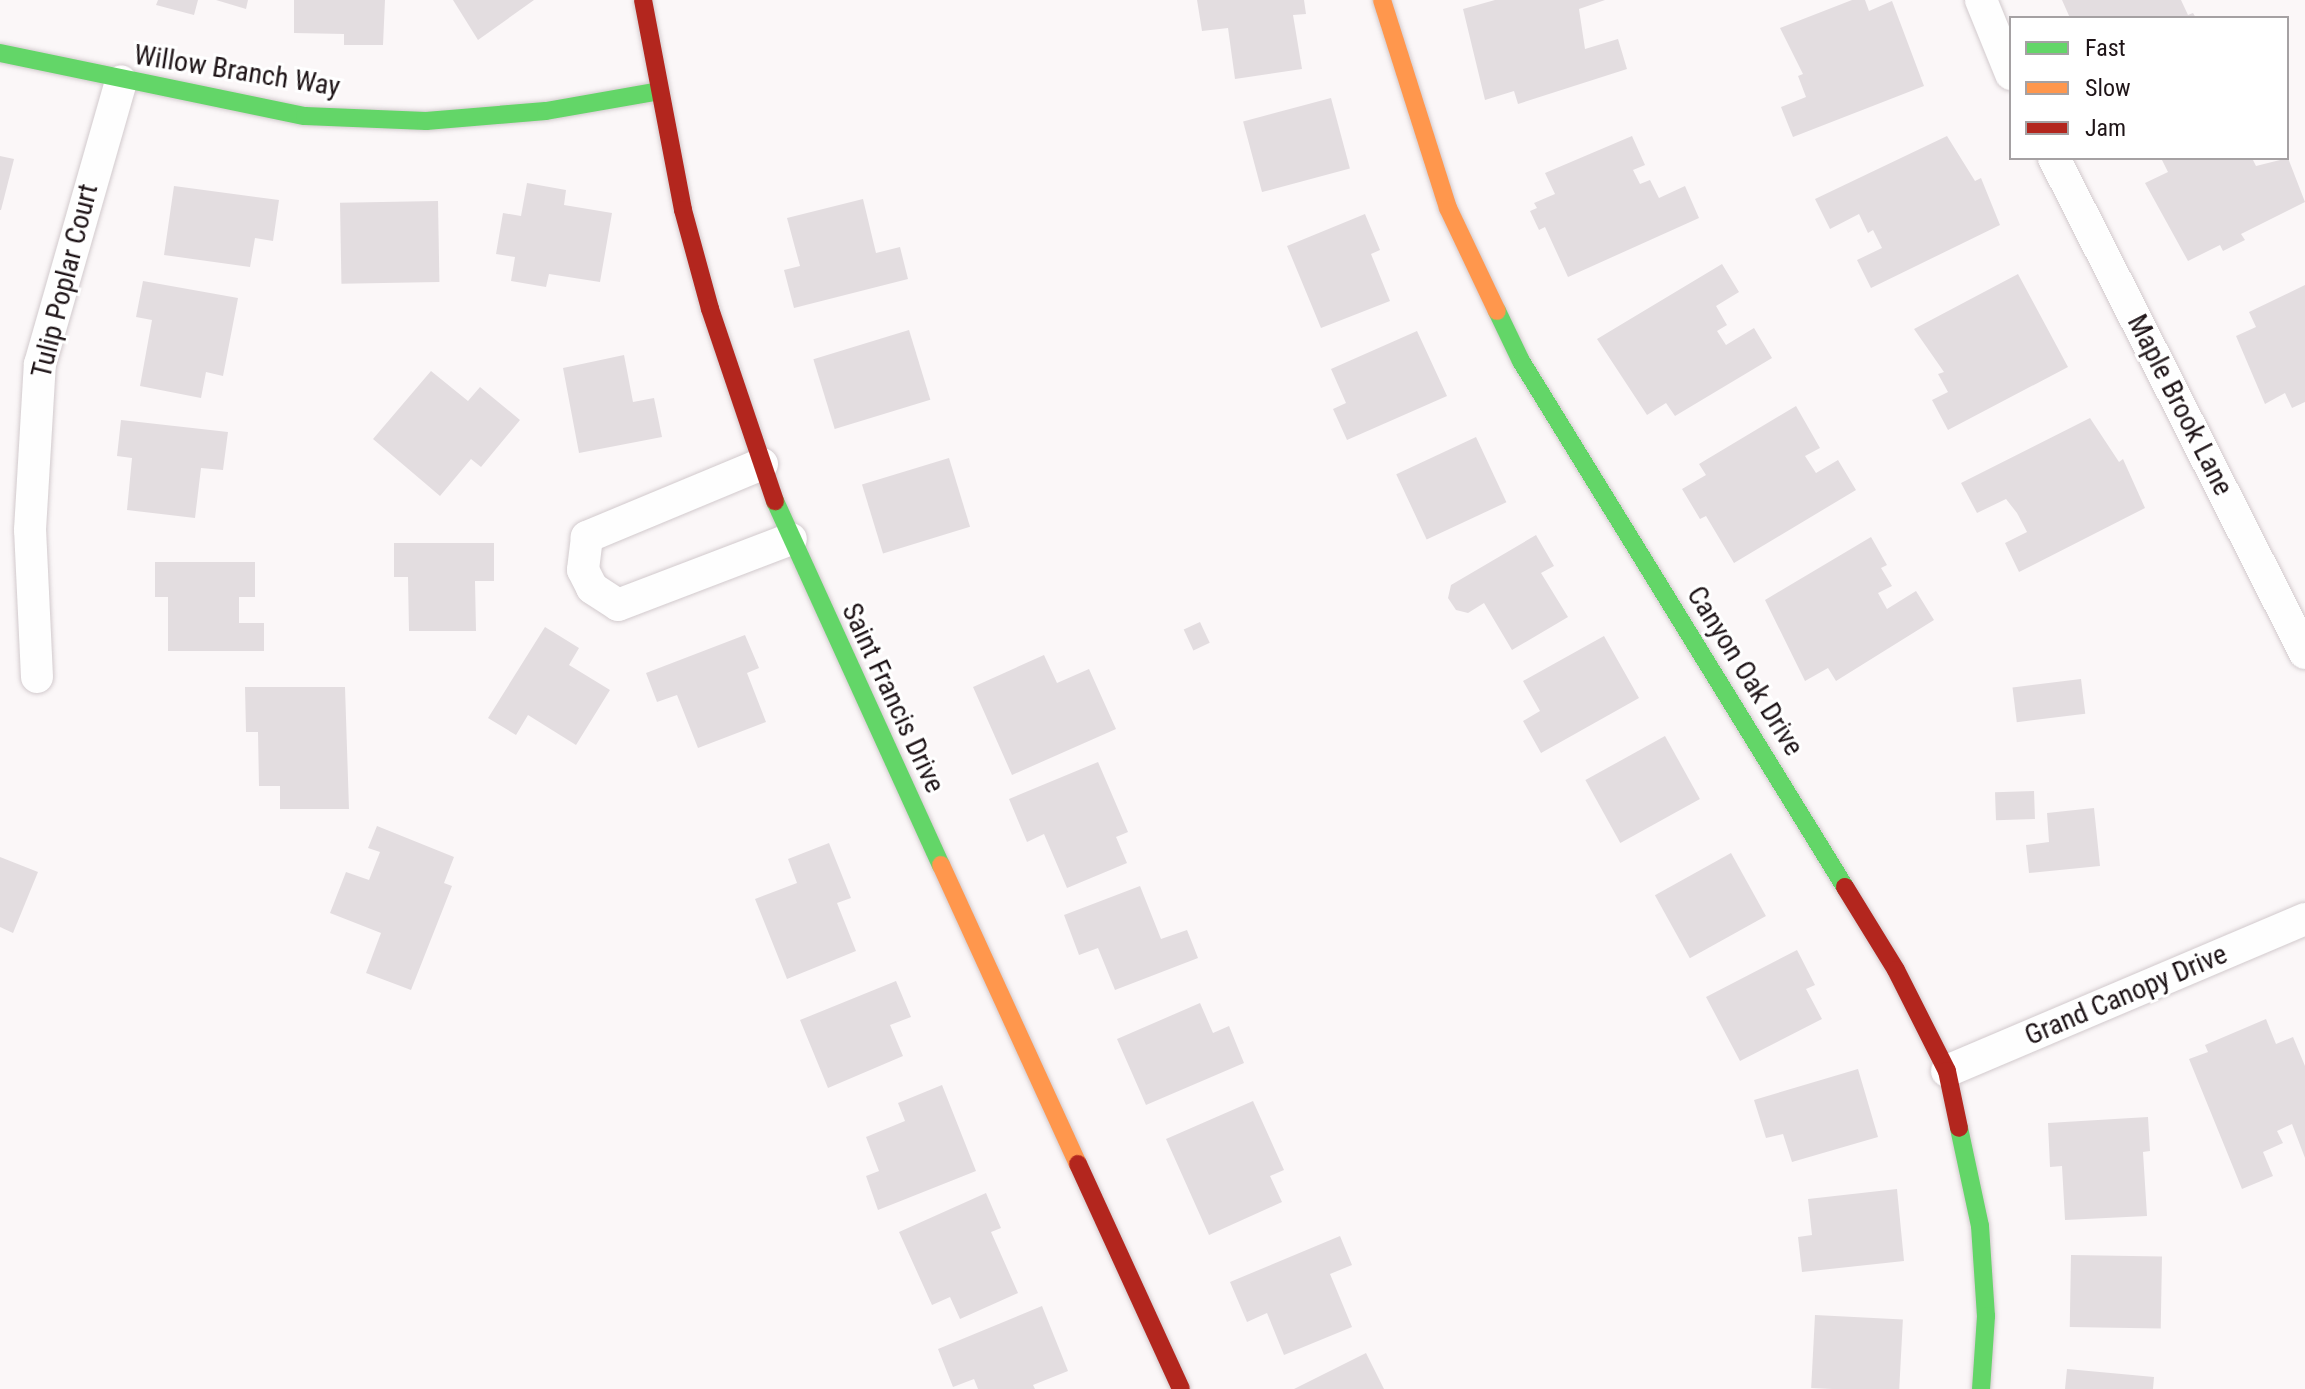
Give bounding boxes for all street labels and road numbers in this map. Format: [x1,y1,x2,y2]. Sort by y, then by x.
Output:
street label: Willow Branch Way [132,38,342,104]
street label: Tulip Poplar Court [25,180,105,382]
street label: Maple Brook Lane [2120,309,2240,501]
street label: Canyon Oak Drive [1679,580,1811,762]
street label: Saint Francis Drive [834,598,952,798]
street label: Grand Canopy Drive [2020,937,2232,1053]

